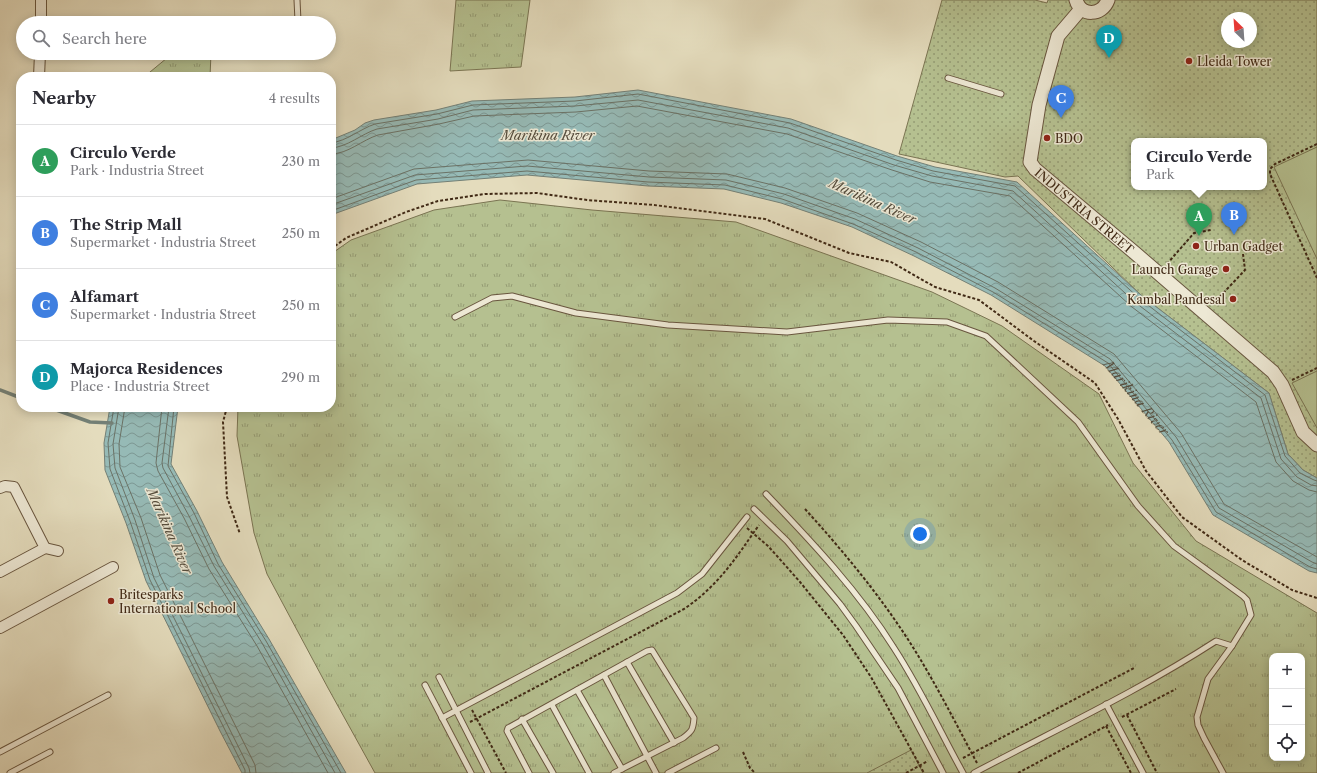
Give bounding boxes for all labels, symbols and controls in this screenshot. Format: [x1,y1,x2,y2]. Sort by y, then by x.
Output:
north arrow [1221,12,1257,48]
search box [16,16,336,60]
pin: D [1096,25,1122,58]
icon: search [30,27,52,49]
text: Search here [62,29,147,48]
place label: Lleida Tower [1197,54,1271,69]
marker: Lleida Tower [1184,56,1194,66]
pin: C [1048,85,1074,118]
text: Nearby [32,88,96,108]
text: 4 results [269,90,320,106]
water label: Marikina River [499,127,596,143]
place label: BDO [1055,131,1083,146]
marker: BDO [1042,133,1052,143]
popup [1131,138,1267,190]
text: Circulo Verde [70,143,176,162]
text: Circulo Verde [1146,147,1252,166]
text: A [40,153,50,169]
text: 230 m [282,153,320,169]
text: Park · Industria Street [70,162,204,178]
street label: INDUSTRIA STREET [1032,165,1137,257]
text: Park [1146,166,1174,182]
water label: Marikina River [825,174,920,228]
pin: B [1221,202,1247,235]
pin: A [1186,203,1212,236]
text: The Strip Mall [70,215,182,234]
text: B [40,225,50,241]
text: 250 m [282,225,320,241]
text: Supermarket · Industria Street [70,234,256,250]
place label: Urban Gadget [1204,239,1284,254]
marker: Urban Gadget [1191,241,1201,251]
place label: Launch Garage [1132,262,1218,277]
marker: Launch Garage [1221,264,1231,274]
text: Alfamart [70,287,139,306]
place label: Kambal Pandesal [1127,292,1225,307]
marker: Kambal Pandesal [1228,294,1238,304]
text: C [40,297,50,313]
text: 250 m [282,297,320,313]
text: Supermarket · Industria Street [70,306,256,322]
water label: Marikina River [1099,355,1173,439]
text: Majorca Residences [70,359,223,378]
text: D [39,369,51,385]
text: 290 m [281,369,320,385]
text: Place · Industria Street [70,378,210,394]
water label: Marikina River [143,483,197,578]
your location [910,524,930,544]
place label: Britesparks International School [119,587,236,616]
marker: Britesparks International School [106,596,116,606]
map controls [1269,653,1305,761]
button: + [1269,653,1305,689]
button: − [1269,689,1305,725]
button: locate [1269,725,1305,761]

